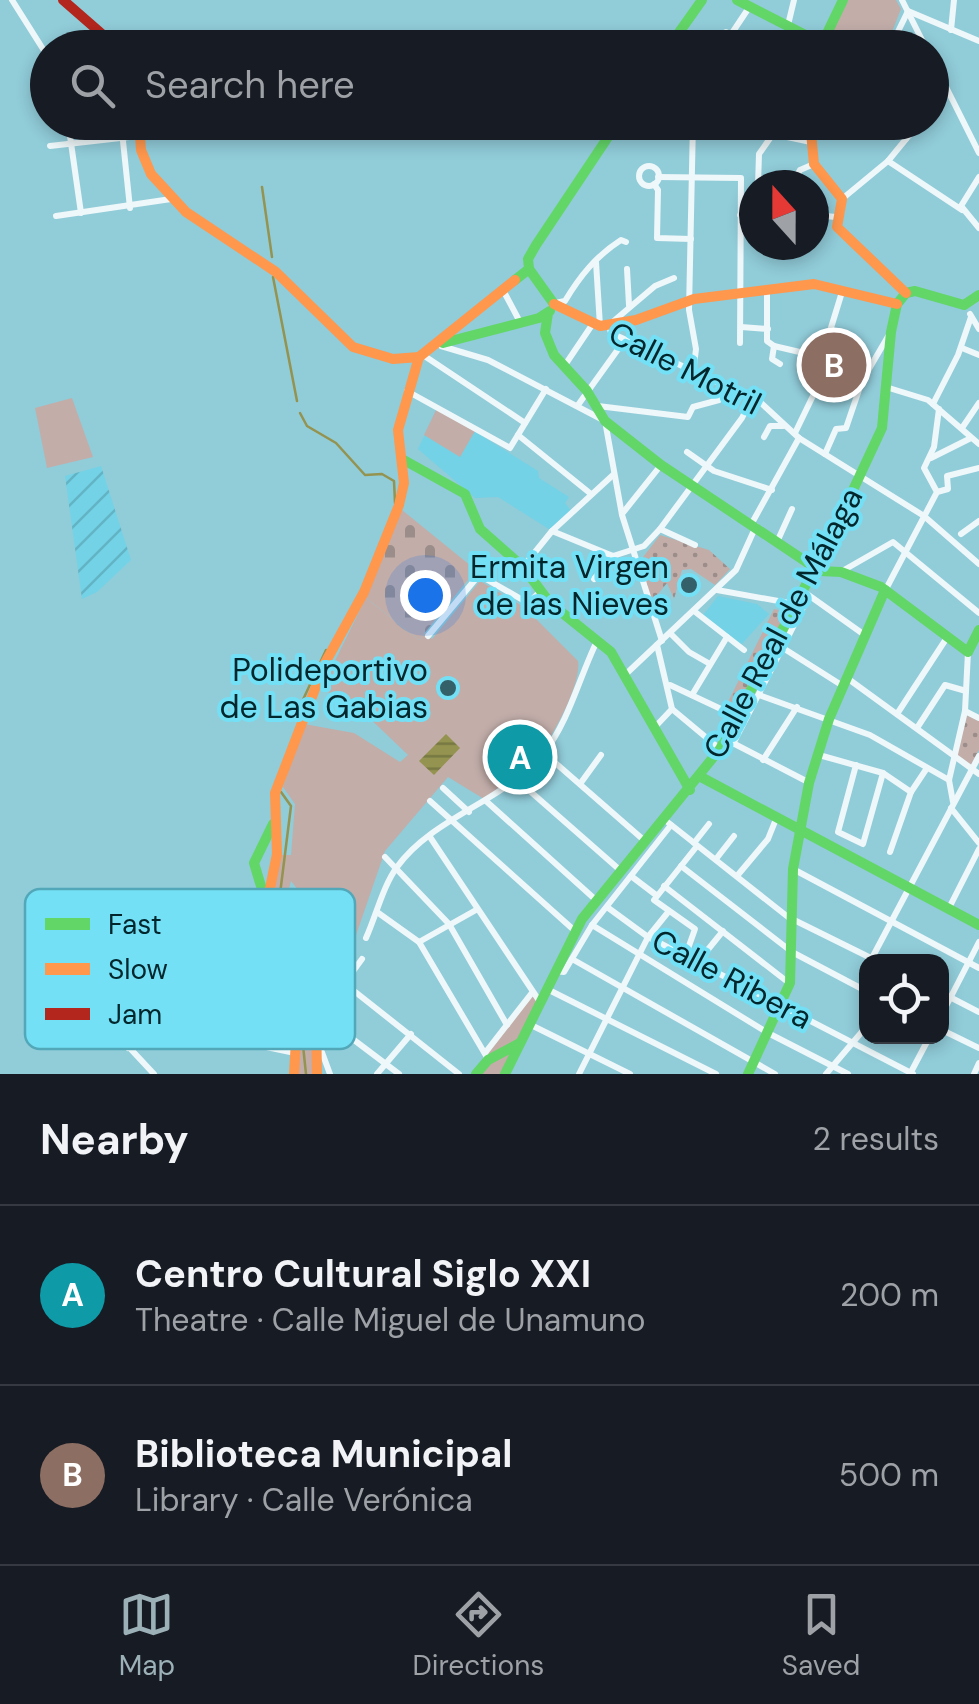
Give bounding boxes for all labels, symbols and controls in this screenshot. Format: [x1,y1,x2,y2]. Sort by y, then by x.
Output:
search box [30,30,949,140]
icon: search [65,58,120,113]
text: Search here [145,60,355,110]
north arrow [739,170,829,260]
street label: Calle Motril [602,312,768,424]
pin: B [802,328,866,402]
street label: Calle Real de Málaga [694,480,872,766]
place label: Ermita Virgen de las Nieves [470,546,669,625]
your location [400,570,451,621]
marker: Ermita Virgen de las Nieves [678,574,700,596]
place label: Polideportivo de Las Gabias [220,649,428,728]
marker: Polideportivo de Las Gabias [437,677,459,699]
pin: A [488,720,552,794]
legend [25,889,355,1049]
text: Fast [108,906,162,943]
street label: Calle Ribera [645,919,819,1039]
text: Slow [108,951,168,988]
map controls [859,954,949,1044]
button: locate [859,954,949,1044]
text: Jam [108,996,162,1033]
text: Nearby [40,1112,189,1167]
text: 2 results [813,1118,939,1160]
text: Centro Cultural Siglo XXI [135,1249,591,1299]
text: A [61,1274,84,1316]
text: 200 m [840,1274,939,1316]
text: Theatre · Calle Miguel de Unamuno [135,1299,645,1341]
text: Biblioteca Municipal [135,1429,512,1479]
text: B [62,1454,83,1496]
text: 500 m [839,1454,939,1496]
text: Library · Calle Verónica [135,1479,473,1521]
tab: Map [119,1587,175,1684]
tab: Directions [413,1587,544,1684]
tab: Saved [782,1587,860,1684]

